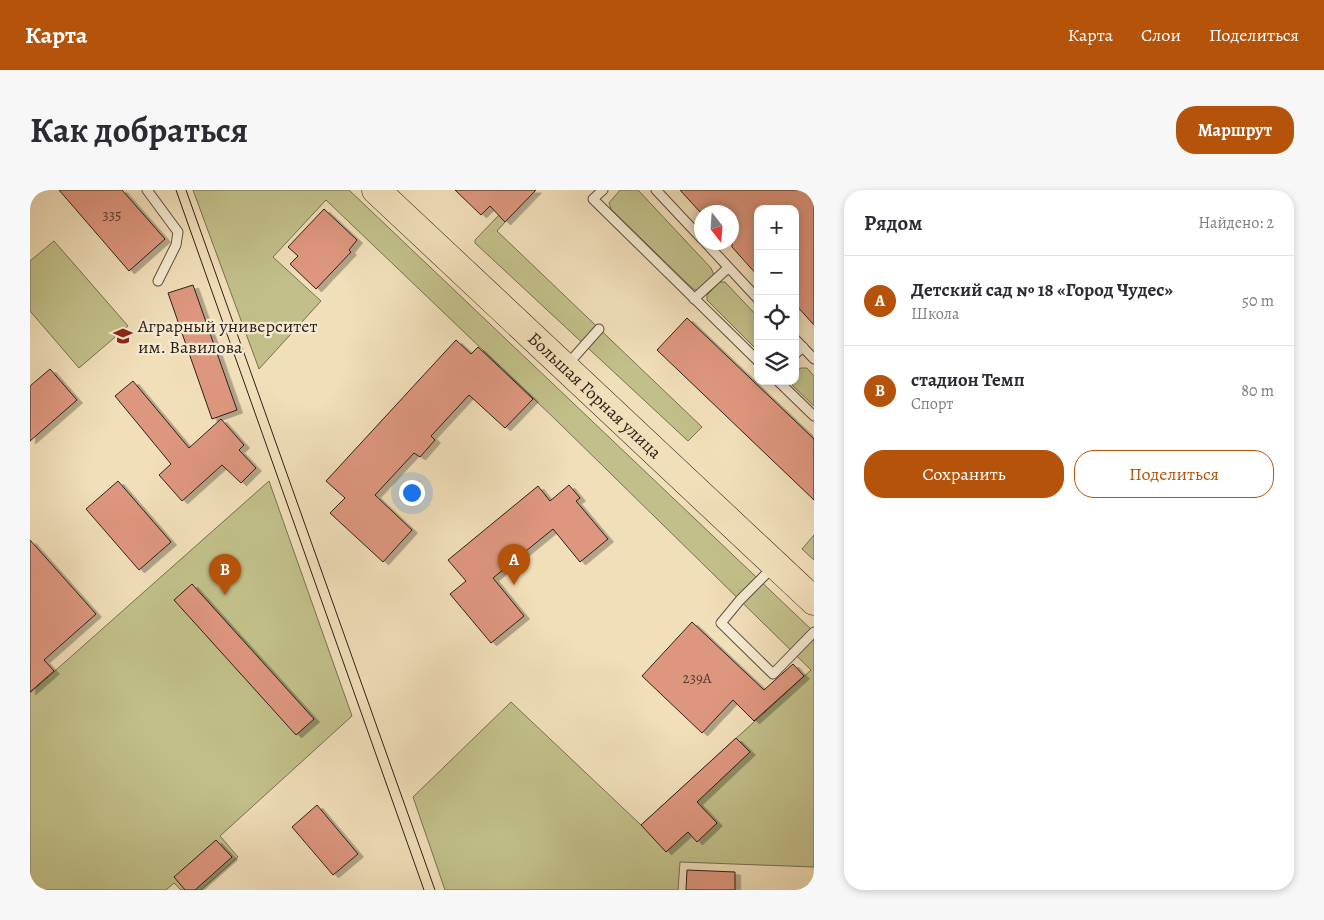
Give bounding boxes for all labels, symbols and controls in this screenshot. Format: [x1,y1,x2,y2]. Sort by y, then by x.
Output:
text: Карта [25,19,87,51]
text: Карта [1068,23,1113,47]
text: Слои [1141,23,1181,47]
text: Поделиться [1209,23,1299,47]
text: Как добраться [30,106,248,154]
button: Маршрут [1176,106,1294,154]
house number: 335 [103,205,121,225]
north arrow [694,205,739,250]
map controls [754,205,799,385]
button: + [754,205,799,250]
text: Рядом [864,209,922,237]
text: Найдено: 2 [1198,212,1274,234]
button: − [754,250,799,295]
text: Детский сад № 18 «Город Чудес» [911,277,1173,303]
text: A [875,290,885,312]
text: 50 m [1242,290,1274,312]
button: locate [754,295,799,340]
text: Школа [911,303,959,325]
place label: Аграрный университет им. Вавилова [137,314,317,359]
school or university icon: Аграрный университет им. Вавилова [112,325,134,347]
street label: Большая Горная улица [523,327,667,464]
button: layers [754,340,799,385]
text: стадион Темп [911,367,1025,393]
text: B [875,380,885,402]
text: 80 m [1241,380,1274,402]
text: Спорт [911,393,953,415]
button: Сохранить [864,450,1064,498]
button: Поделиться [1074,450,1274,498]
your location [399,480,425,506]
pin: A [498,544,530,585]
pin: B [209,554,241,595]
house number: 239А [683,668,712,688]

